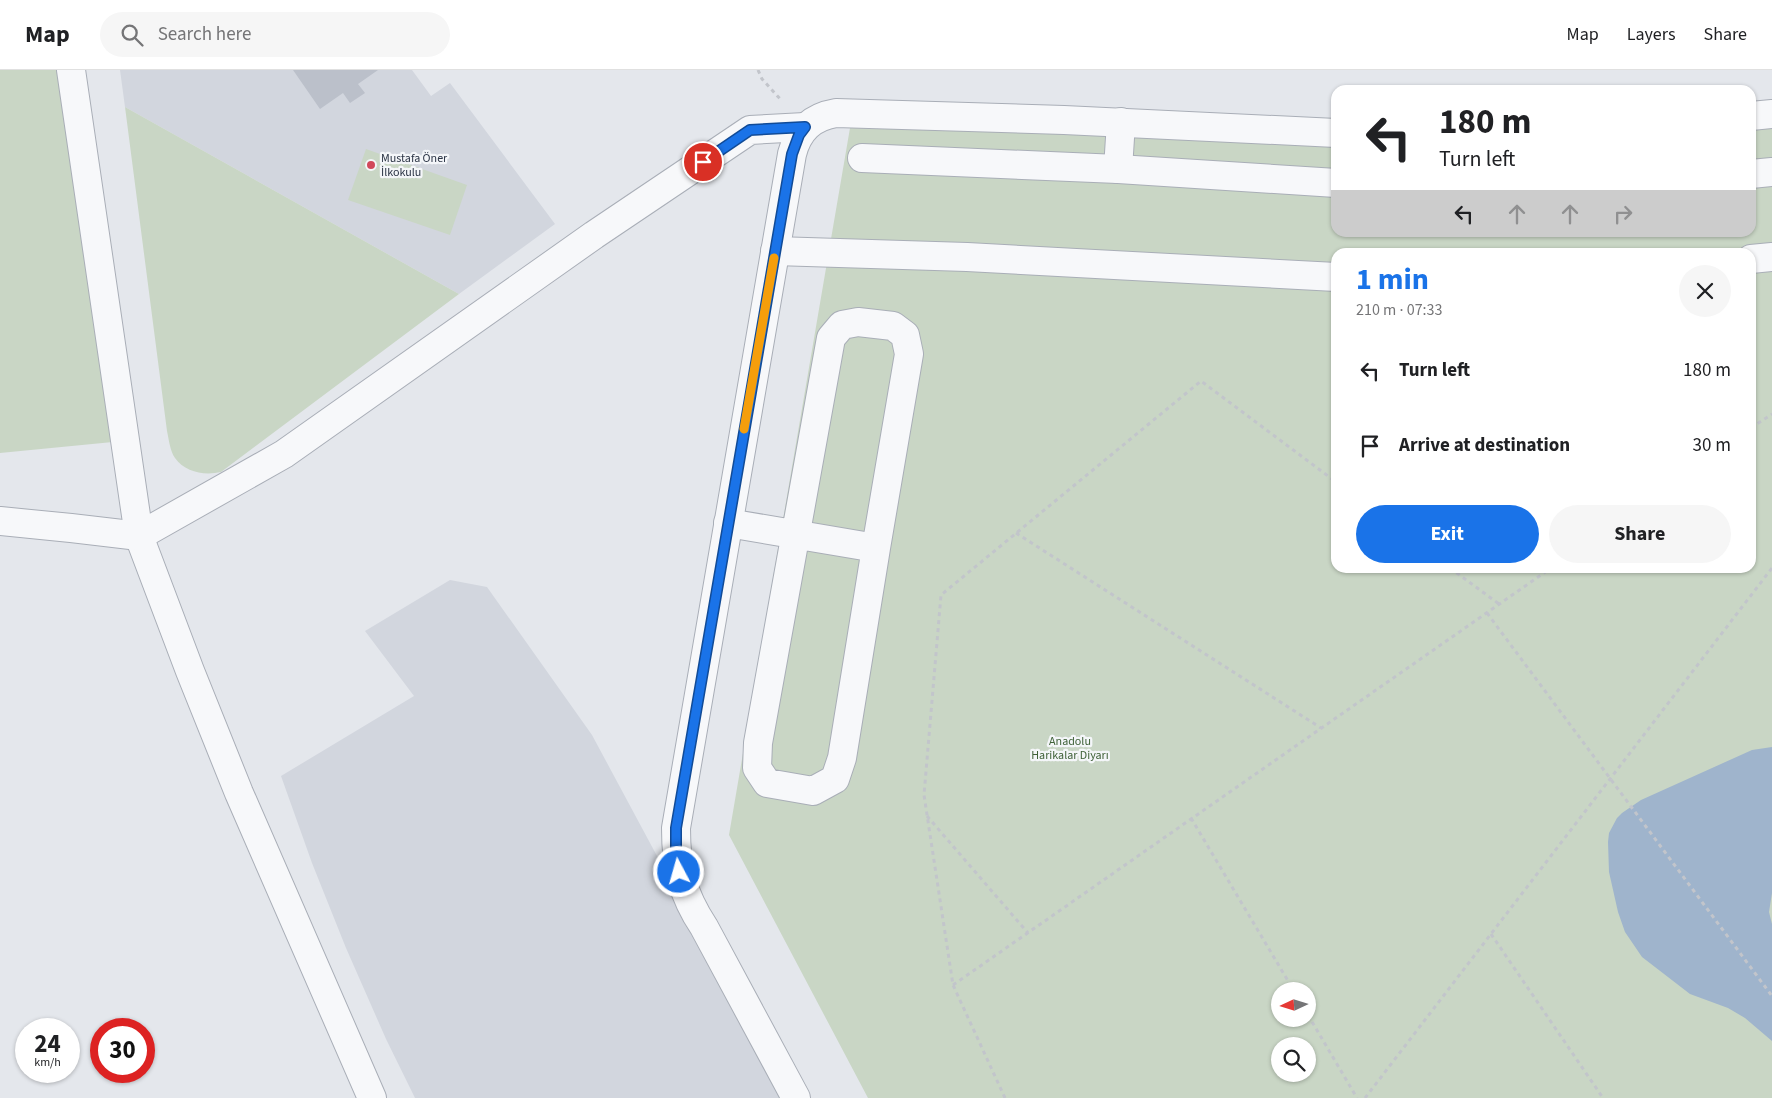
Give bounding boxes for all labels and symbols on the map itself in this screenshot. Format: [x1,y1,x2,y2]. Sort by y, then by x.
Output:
pin [682,141,724,183]
place label: Mustafa Öner İlkokulu [381,150,448,181]
marker: Mustafa Öner İlkokulu [365,159,377,171]
park label: Anadolu Harikalar Diyarı [1031,733,1109,764]
position arrow [652,845,704,897]
north arrow [1271,982,1316,1028]
speed limit sign: 30 [90,1018,155,1083]

